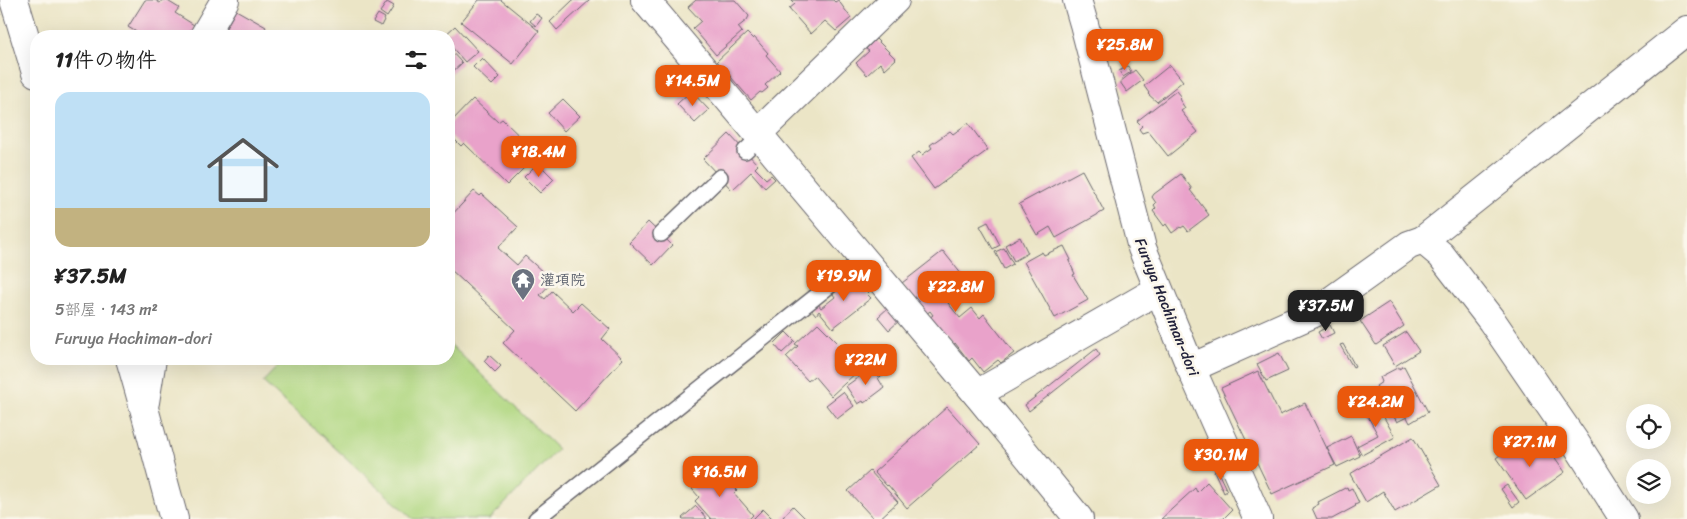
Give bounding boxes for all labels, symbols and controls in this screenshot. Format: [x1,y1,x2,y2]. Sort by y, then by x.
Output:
pin: ¥25.8M [1084,28,1166,71]
text: ¥25.8M [1097,30,1153,59]
text: 11件の物件 [55,41,157,79]
icon: filters [402,46,430,74]
pin: ¥14.5M [652,64,734,107]
text: ¥14.5M [666,66,720,95]
icon: home [198,125,288,215]
pin: ¥18.4M [498,136,580,178]
text: ¥18.4M [512,137,566,166]
street label: Furuya Hachiman-dori [1127,234,1207,381]
text: ¥37.5M [55,257,126,295]
pin: ¥19.9M [803,260,885,302]
text: ¥19.9M [817,261,871,290]
temple icon: 灌項院 [510,267,536,301]
place label: 灌項院 [540,267,585,293]
pin: ¥22.8M [915,270,997,313]
text: ¥22.8M [929,272,983,301]
pin: ¥37.5M [1285,290,1367,332]
text: ¥37.5M [1299,291,1353,320]
text: 5部屋 · 143 m² [55,295,158,324]
text: Furuya Hachiman-dori [55,324,212,353]
pin: ¥22M [836,344,896,386]
text: ¥22M [846,345,886,374]
pin: ¥24.2M [1335,386,1417,428]
text: ¥24.2M [1348,387,1404,416]
map controls [1626,404,1671,504]
button: locate [1626,404,1671,449]
pin: ¥27.1M [1489,426,1571,468]
text: ¥27.1M [1504,427,1556,456]
pin: ¥30.1M [1180,438,1262,481]
text: ¥30.1M [1195,440,1247,469]
pin: ¥16.5M [679,456,761,498]
text: ¥16.5M [694,457,746,486]
button: layers [1626,459,1671,504]

